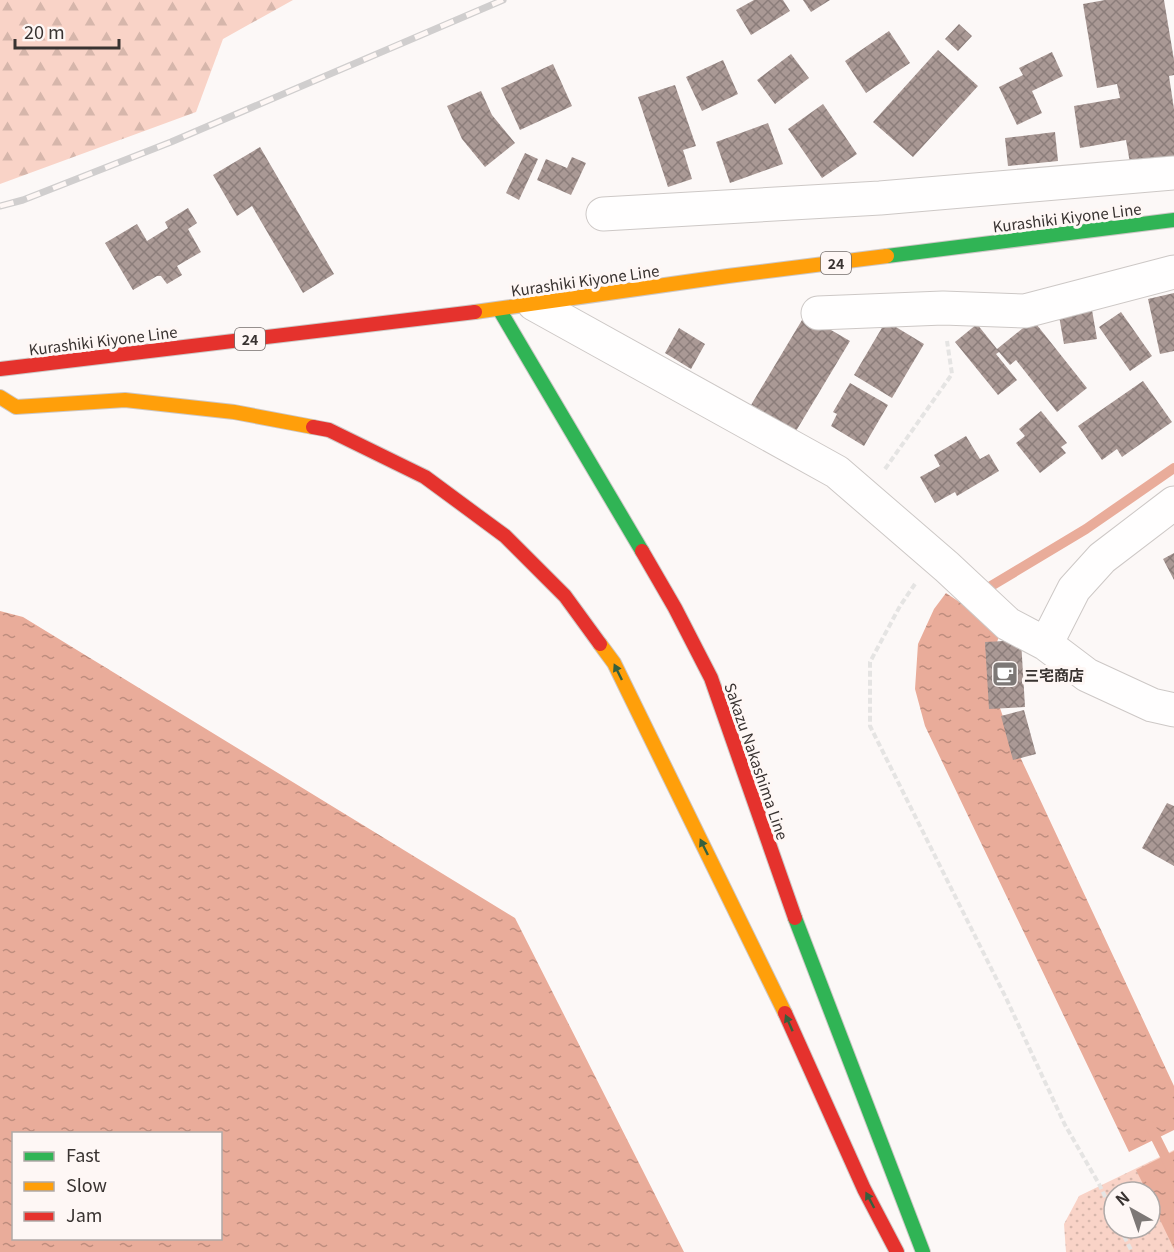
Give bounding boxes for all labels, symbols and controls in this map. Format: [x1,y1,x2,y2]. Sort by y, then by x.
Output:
scale bar [15,12,118,50]
text: 20 m [24,18,65,44]
street label: Kurashiki Kiyone Line [992,197,1142,237]
road number: 24 [821,252,851,274]
street label: Kurashiki Kiyone Line [510,259,660,301]
street label: Kurashiki Kiyone Line [28,320,178,360]
road number: 24 [235,328,265,350]
cafe icon: 三宅商店 [990,659,1020,689]
one-way arrow [613,664,623,681]
place label: 三宅商店 [1024,664,1084,685]
street label: Sakazu Nakashima Line [720,680,794,842]
one-way arrow [699,839,709,856]
one-way arrow [784,1013,794,1031]
legend [12,1132,222,1240]
text: Fast [66,1141,100,1167]
text: Slow [66,1171,107,1197]
north arrow [1102,1180,1162,1240]
text: N [1109,1185,1134,1211]
one-way arrow [865,1192,875,1209]
text: Jam [66,1201,102,1227]

